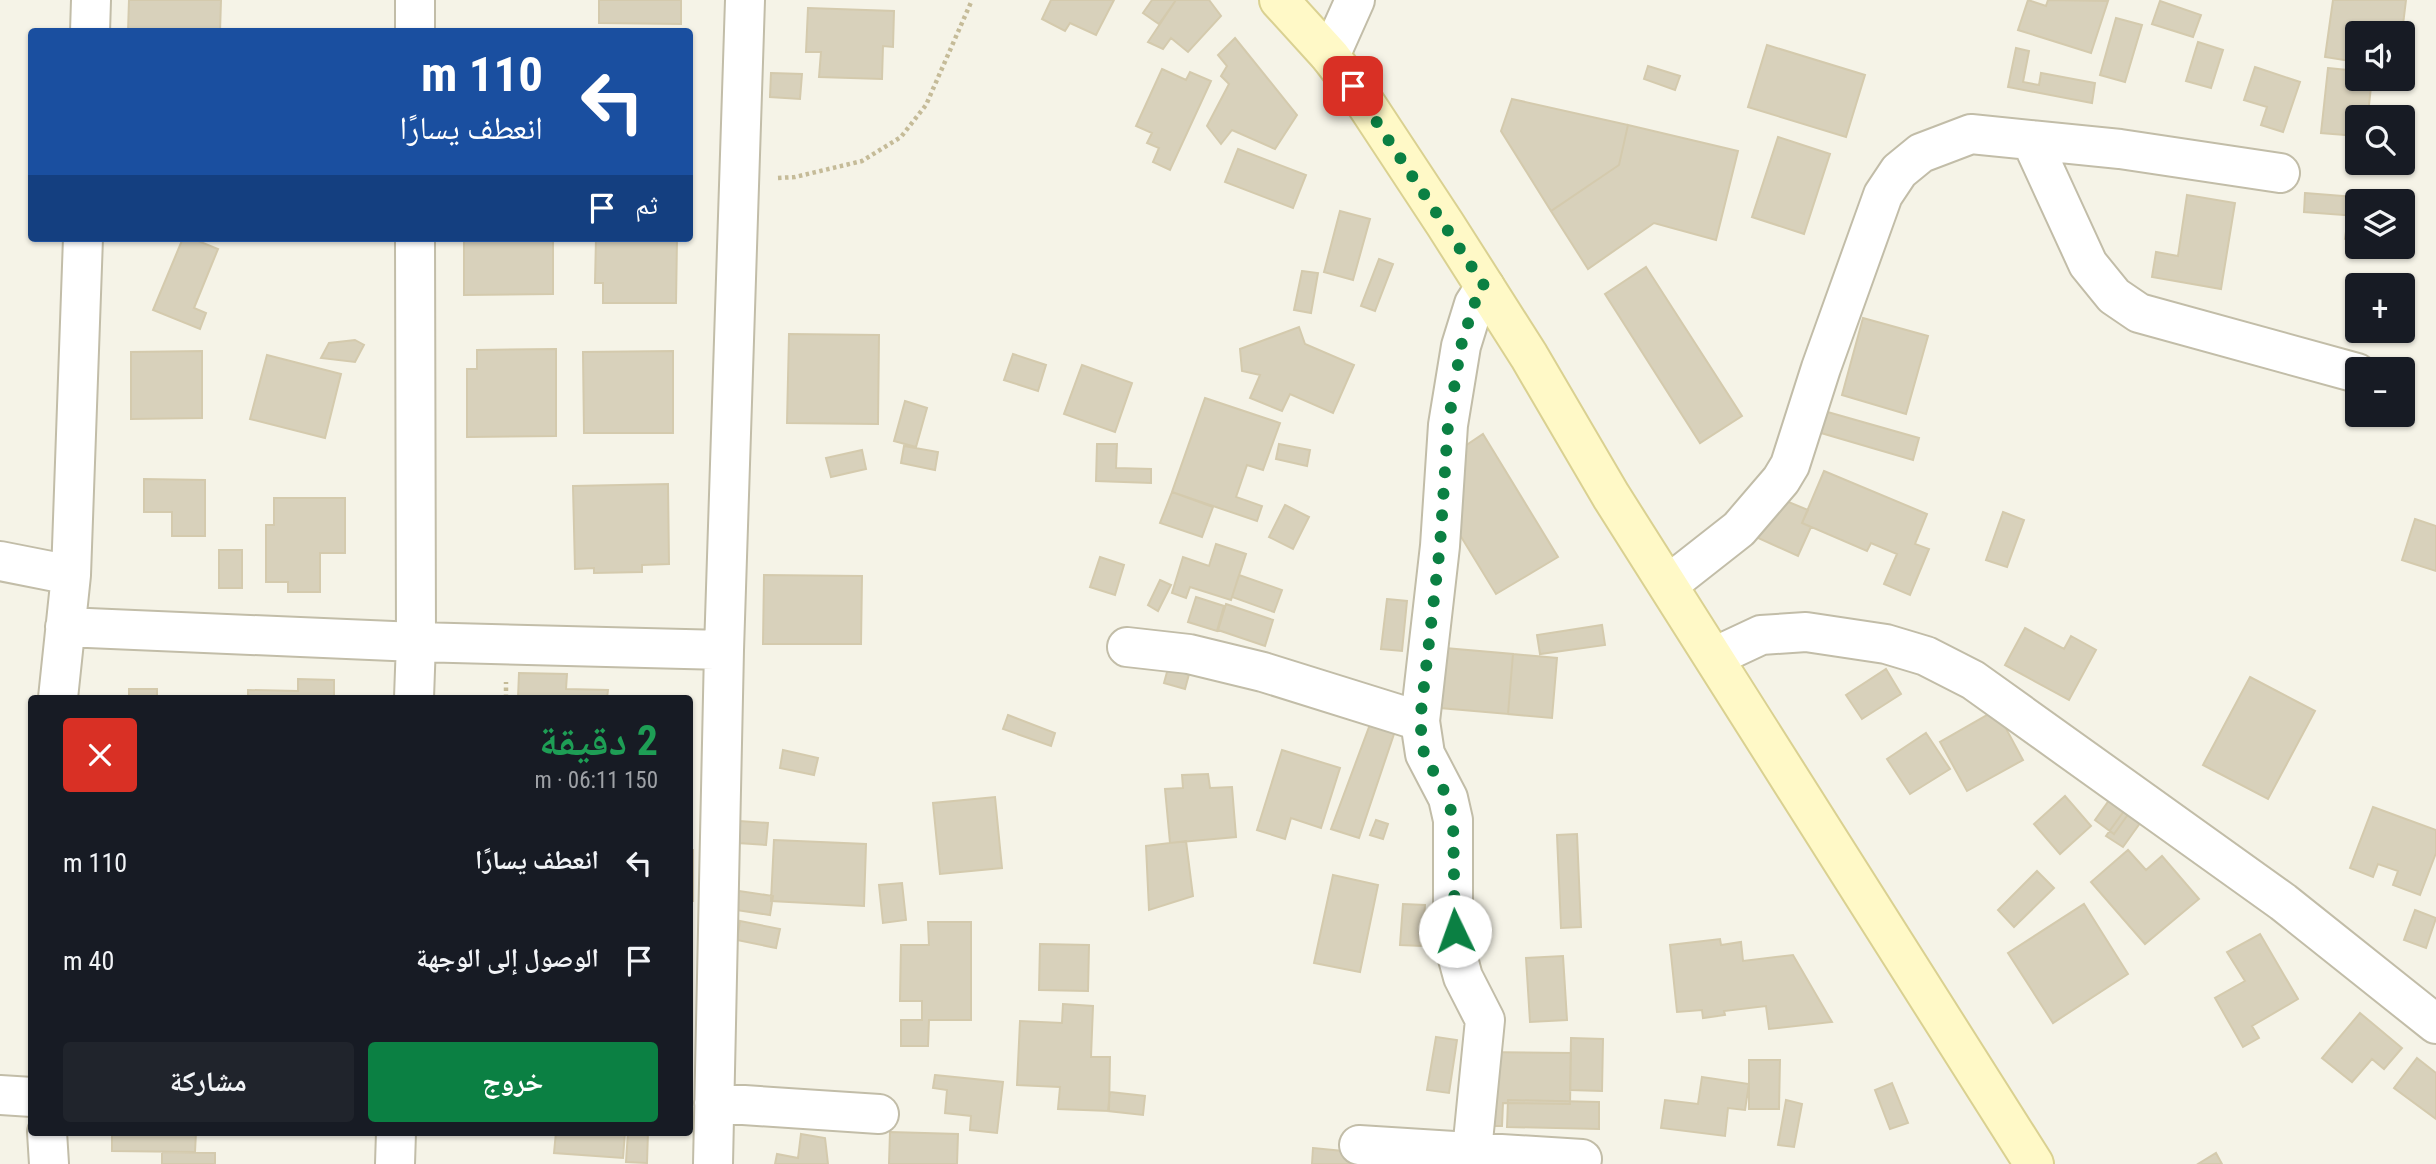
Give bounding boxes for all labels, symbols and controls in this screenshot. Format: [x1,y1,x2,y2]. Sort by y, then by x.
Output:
map controls [2345,21,2415,427]
button: sound [2345,21,2415,91]
text: 110 m [421,46,543,103]
icon: left [567,56,658,147]
pin [1323,56,1383,116]
icon: arrive [1334,67,1372,105]
button: search [2345,105,2415,175]
text: انعطف يسارًا [399,109,543,147]
icon: arrive [583,189,621,227]
button: layers [2345,189,2415,259]
text: ثم [635,190,658,220]
button: + [2345,273,2415,343]
button: − [2345,357,2415,427]
text: 2 دقيقة [539,716,658,765]
button: close [63,718,137,792]
text: 150 m · 06:11 [534,767,658,794]
icon: left [620,844,658,882]
text: انعطف يسارًا [475,845,599,875]
text: 110 m [63,848,127,878]
position arrow [1418,894,1492,968]
icon: arrive [620,942,658,980]
text: الوصول إلى الوجهة [416,943,599,973]
text: 40 m [63,946,114,976]
button: مشاركة [63,1042,354,1122]
button: خروج [368,1042,658,1122]

